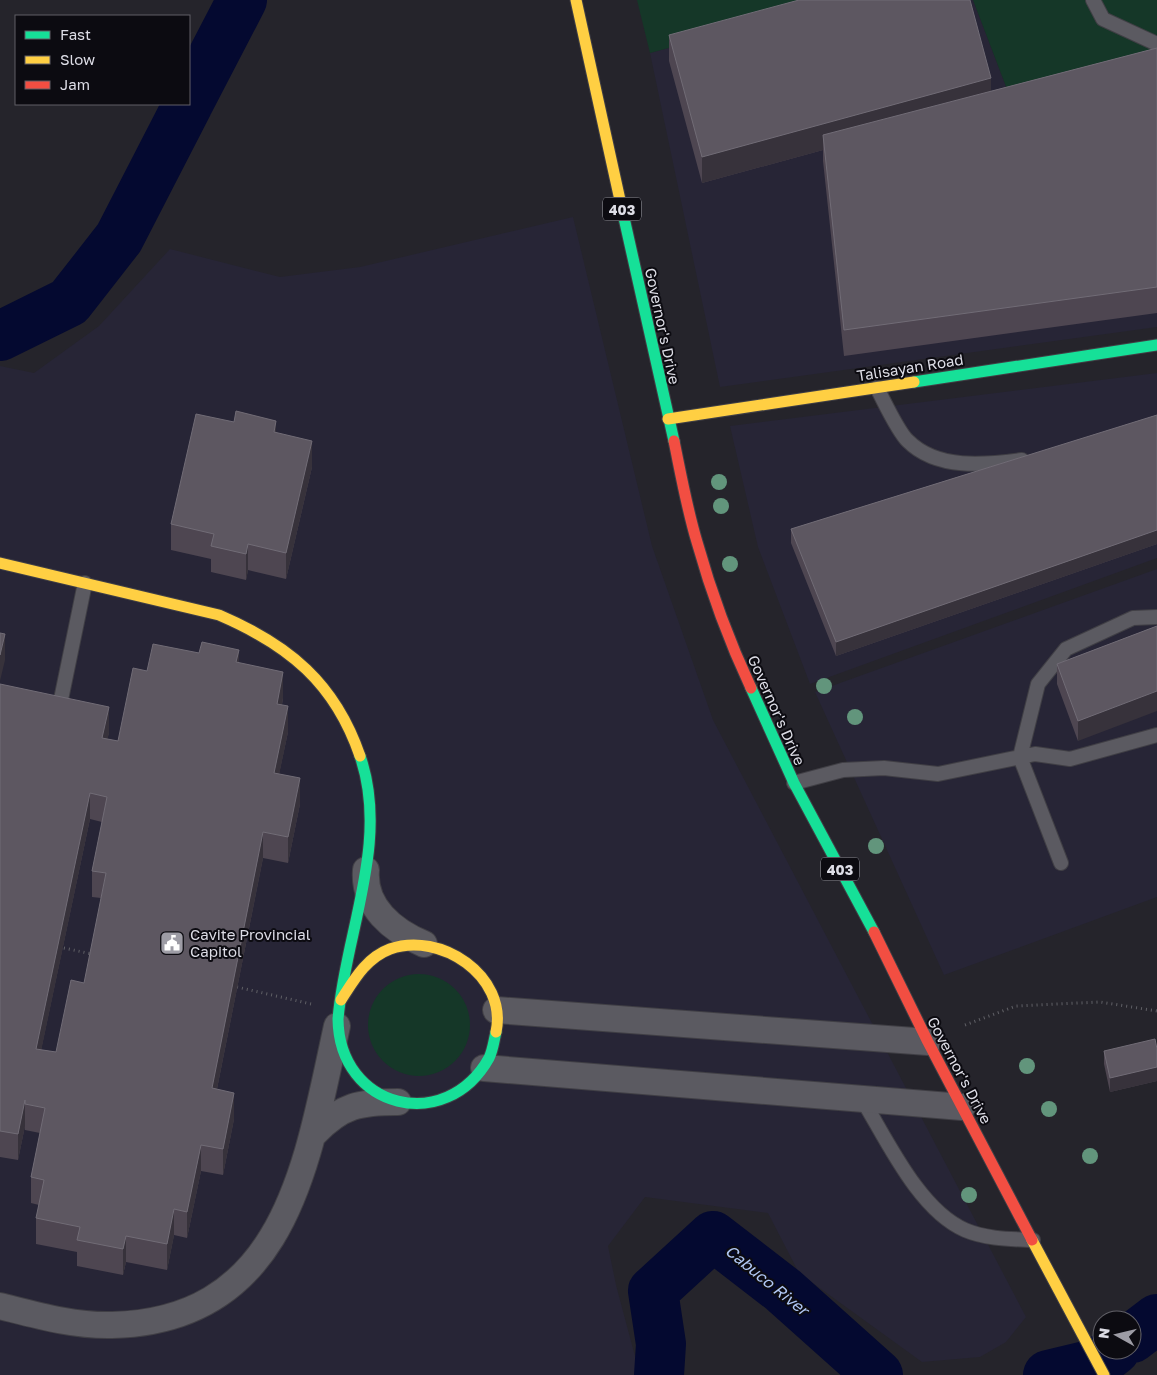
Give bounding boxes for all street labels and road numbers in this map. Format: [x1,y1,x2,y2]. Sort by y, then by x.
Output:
road number: 403 [603,198,641,220]
street label: Governor's Drive [642,266,684,386]
street label: Talisayan Road [855,350,965,384]
street label: Governor's Drive [745,652,809,768]
road number: 403 [821,858,859,881]
street label: Governor's Drive [924,1013,996,1127]

